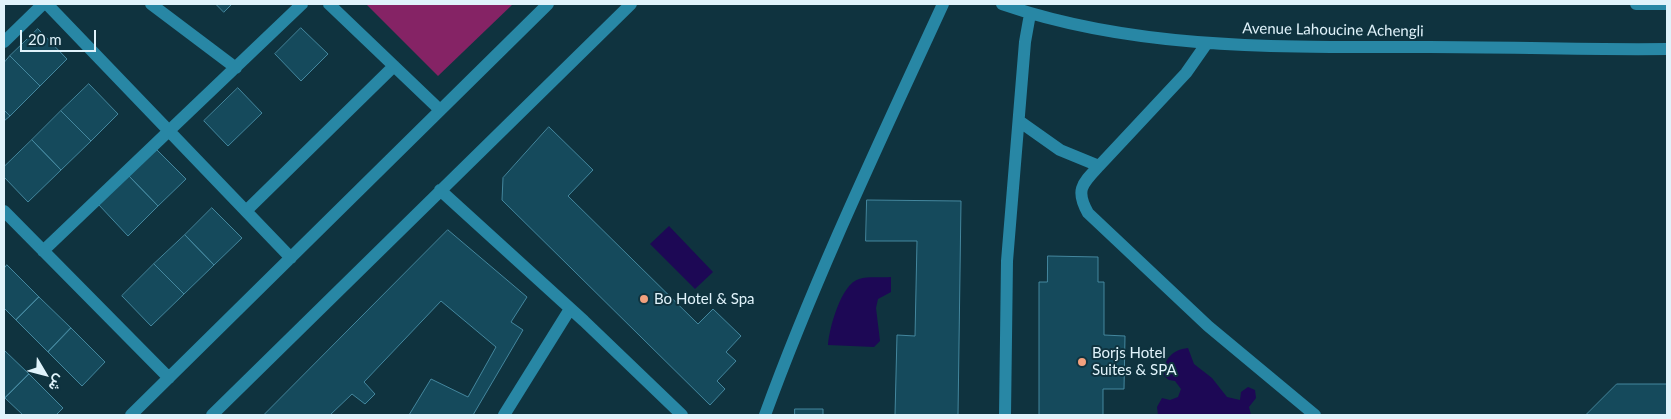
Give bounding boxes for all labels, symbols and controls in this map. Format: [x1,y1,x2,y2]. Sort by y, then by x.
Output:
street label: Avenue Lahoucine Achengli [1242,19,1424,41]
scale bar [22,20,99,52]
text: 20 m [28,30,62,48]
place label: Bo Hotel & Spa [654,290,755,308]
marker: Bo Hotel & Spa [638,293,650,305]
place label: Borjs Hotel Suites & SPA [1092,344,1177,379]
north arrow [20,349,70,399]
marker: Borjs Hotel Suites & SPA [1076,356,1088,368]
text: ش [46,371,69,395]

